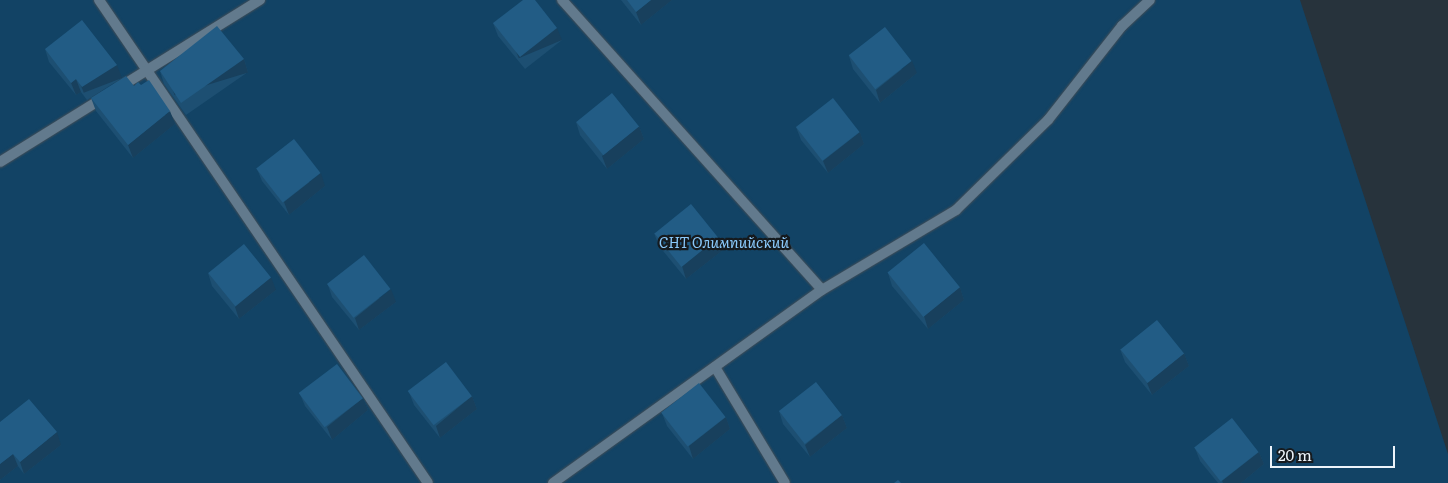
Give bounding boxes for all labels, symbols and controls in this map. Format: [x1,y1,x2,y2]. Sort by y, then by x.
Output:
park label: СНТ Олимпийский [659,233,789,251]
scale bar [1273,436,1398,468]
text: 20 m [1278,443,1312,466]

